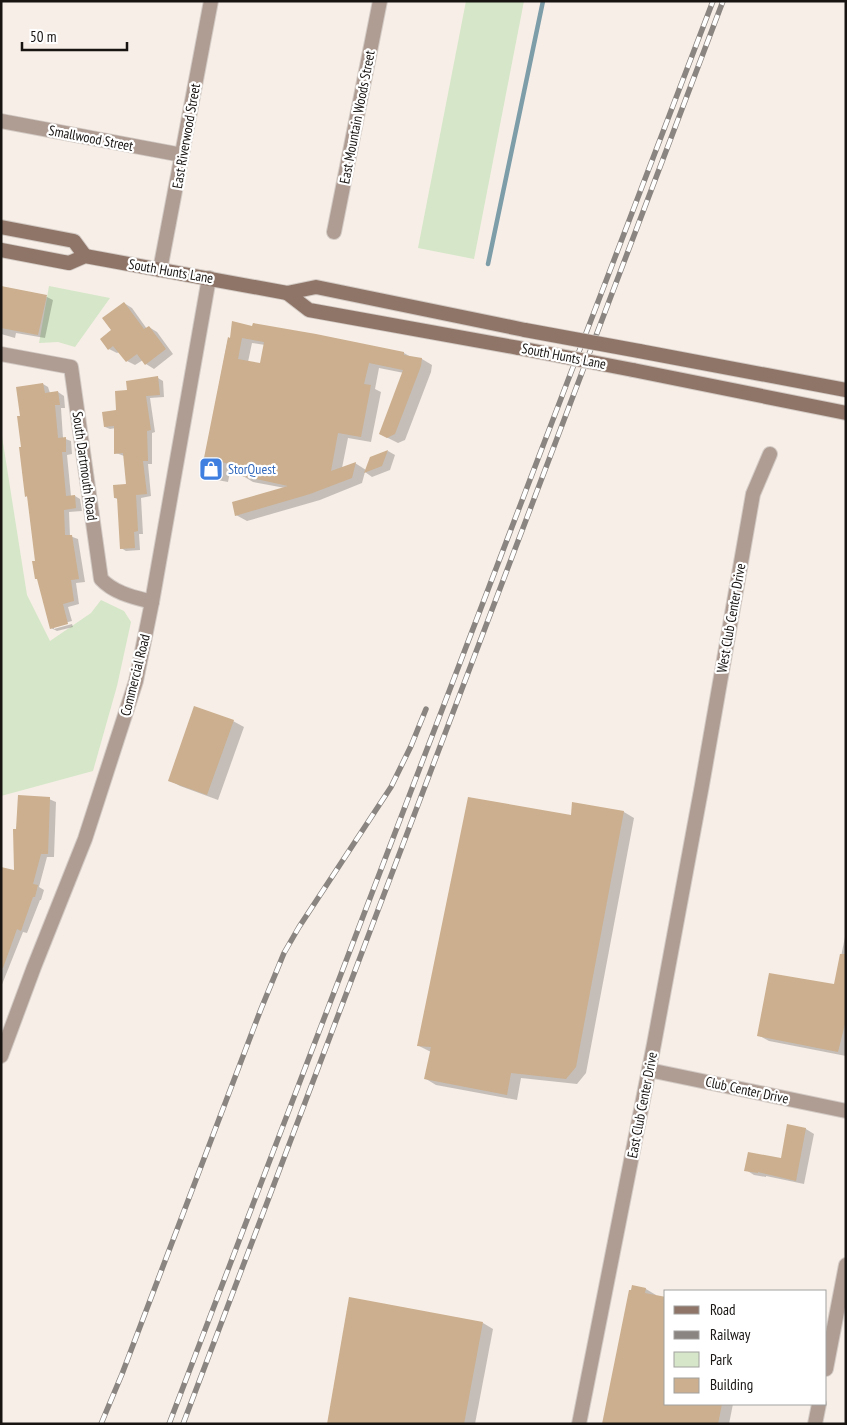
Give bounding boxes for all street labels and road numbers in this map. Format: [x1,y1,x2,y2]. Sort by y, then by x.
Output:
street label: East Mountain Woods Street [335,49,379,185]
street label: East Riverwood Street [168,82,204,190]
street label: Smallwood Street [47,121,135,155]
street label: South Hunts Lane [127,255,215,287]
street label: South Hunts Lane [520,339,608,373]
street label: South Dartmouth Road [68,410,102,522]
street label: West Club Center Drive [713,562,750,674]
street label: Commercial Road [116,632,154,718]
street label: East Club Center Drive [623,1050,661,1160]
street label: Club Center Drive [704,1072,790,1108]

